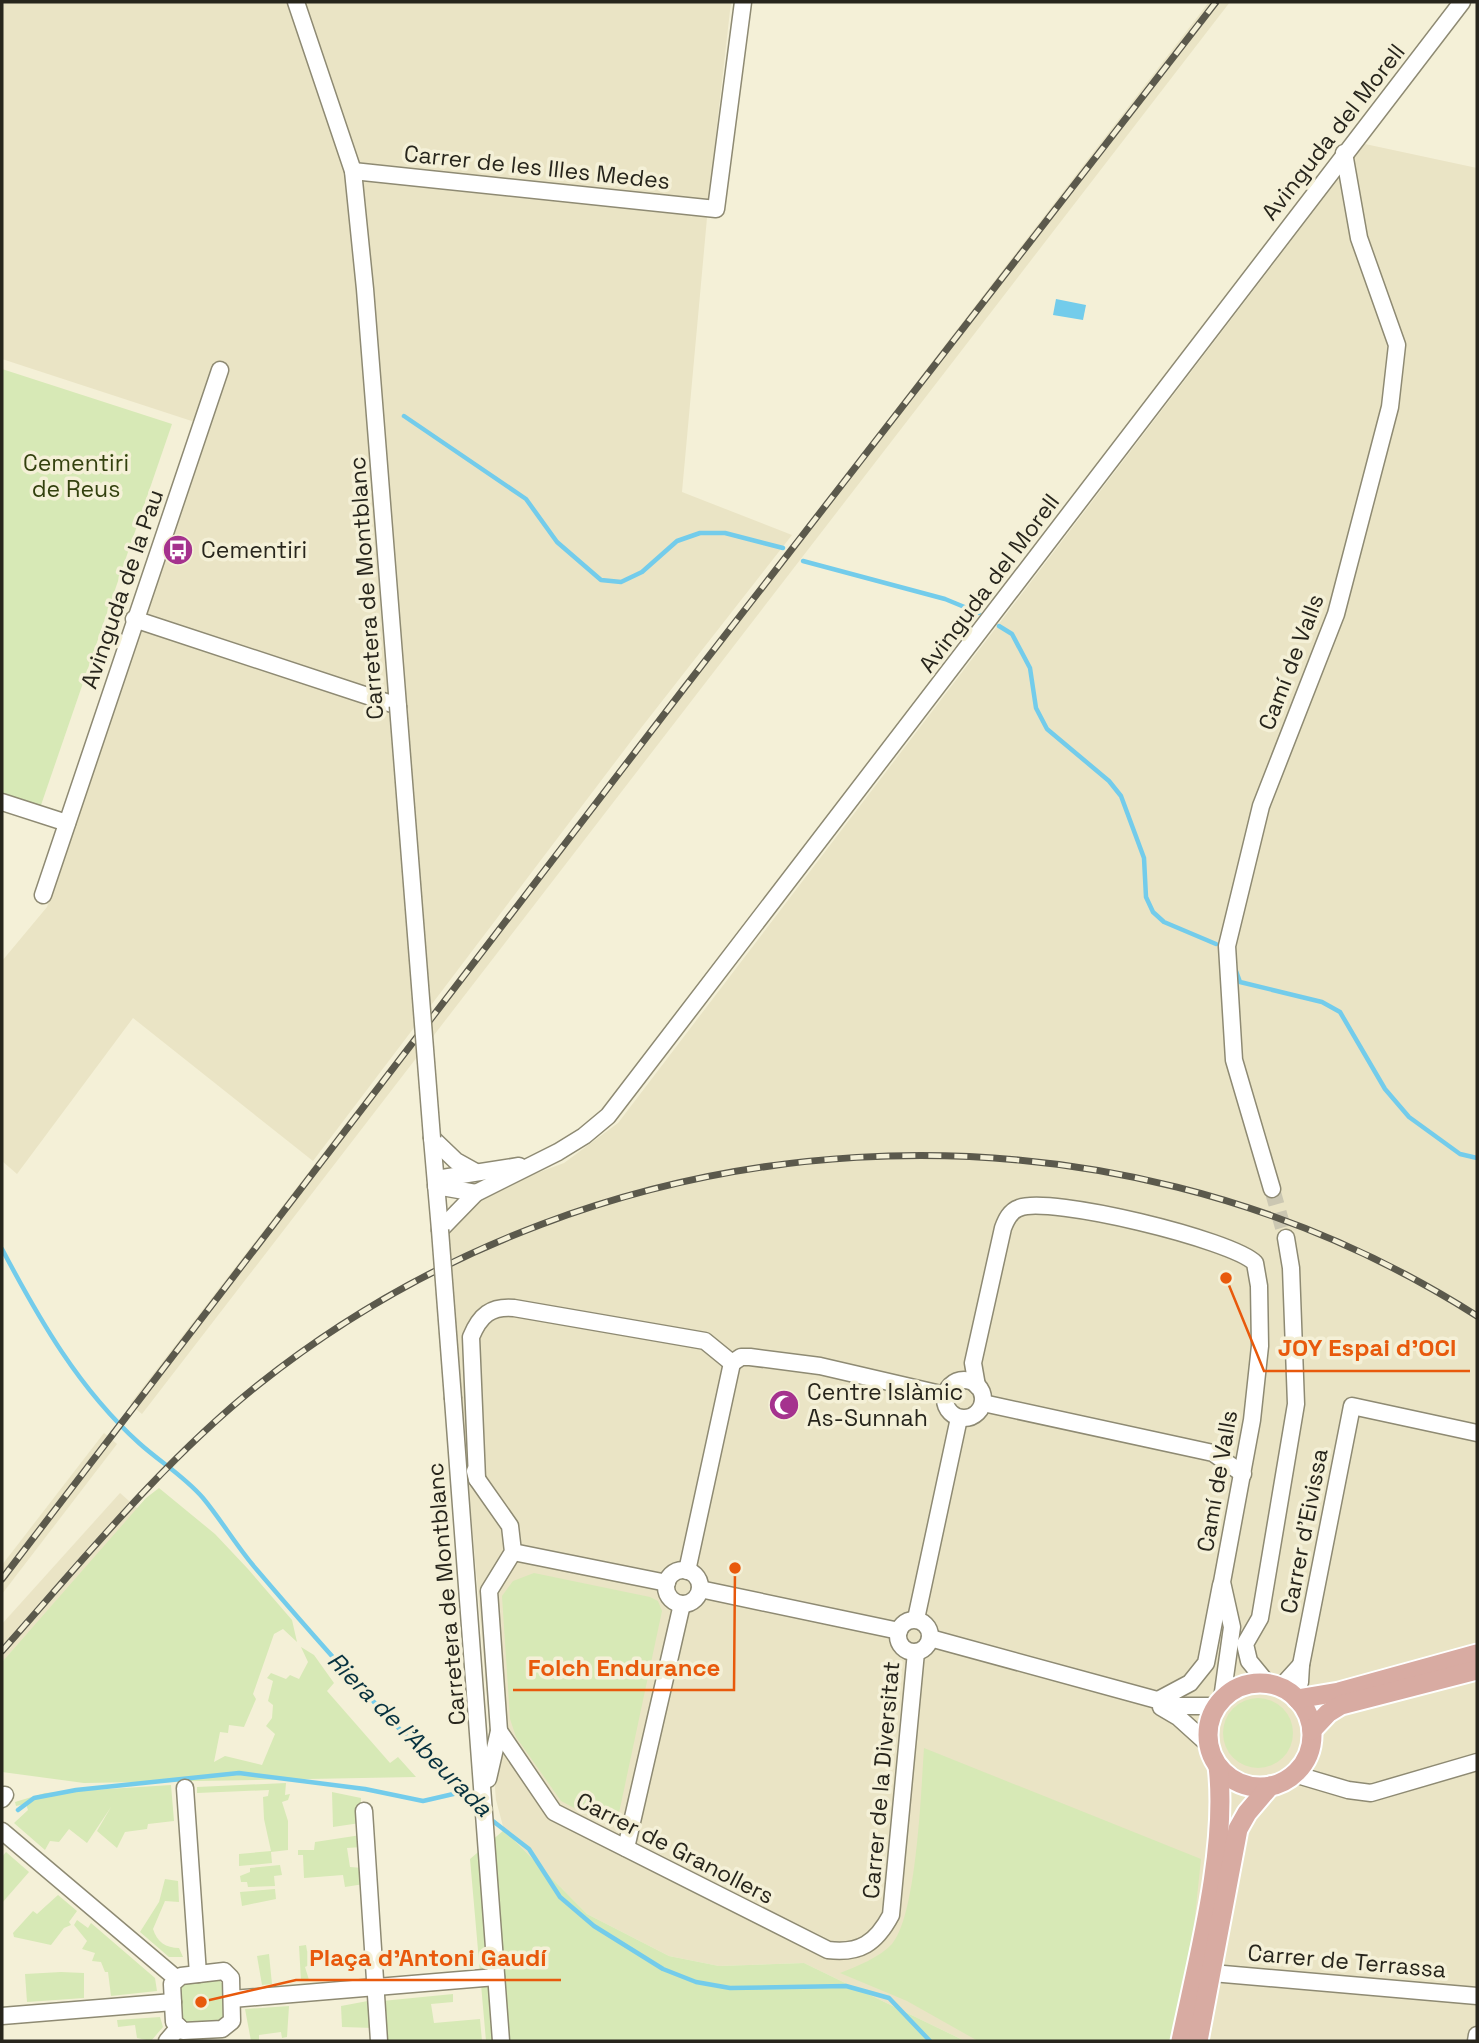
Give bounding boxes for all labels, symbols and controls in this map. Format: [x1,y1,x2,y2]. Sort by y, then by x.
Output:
street label: Avinguda del Morell [1255,38,1411,226]
street label: Carrer de les Illes Medes [402,138,672,196]
park label: Cementiri de Reus [23,448,129,504]
street label: Carretera de Montblanc [342,455,390,721]
street label: Avinguda de la Pau [74,485,170,693]
street label: Avinguda del Morell [912,488,1066,678]
bus stop icon: Cementiri [161,533,195,567]
place label: Cementiri [201,535,307,565]
street label: Camí de Valls [1251,590,1331,734]
callout: JOY Espai d’OCI [1264,1326,1470,1371]
text: JOY Espai d’OCI [1278,1332,1456,1363]
place label: Centre Islàmic As-Sunnah [807,1377,963,1433]
mosque icon: Centre Islàmic As-Sunnah [767,1388,801,1422]
street label: Camí de Valls [1190,1408,1244,1554]
street label: Carrer d'Eivissa [1273,1446,1335,1616]
street label: Carretera de Montblanc [420,1461,472,1727]
water label: Riera de l'Abeurada [321,1645,499,1823]
callout: Folch Endurance [513,1645,734,1690]
text: Folch Endurance [528,1652,720,1683]
street label: Carrer de la Diversitat [856,1660,906,1900]
street label: Carrer de Granollers [571,1785,779,1911]
callout: Plaça d'Antoni Gaudí [296,1935,561,1980]
street label: Carrer de Terrassa [1246,1937,1448,1985]
text: Plaça d'Antoni Gaudí [309,1942,547,1973]

